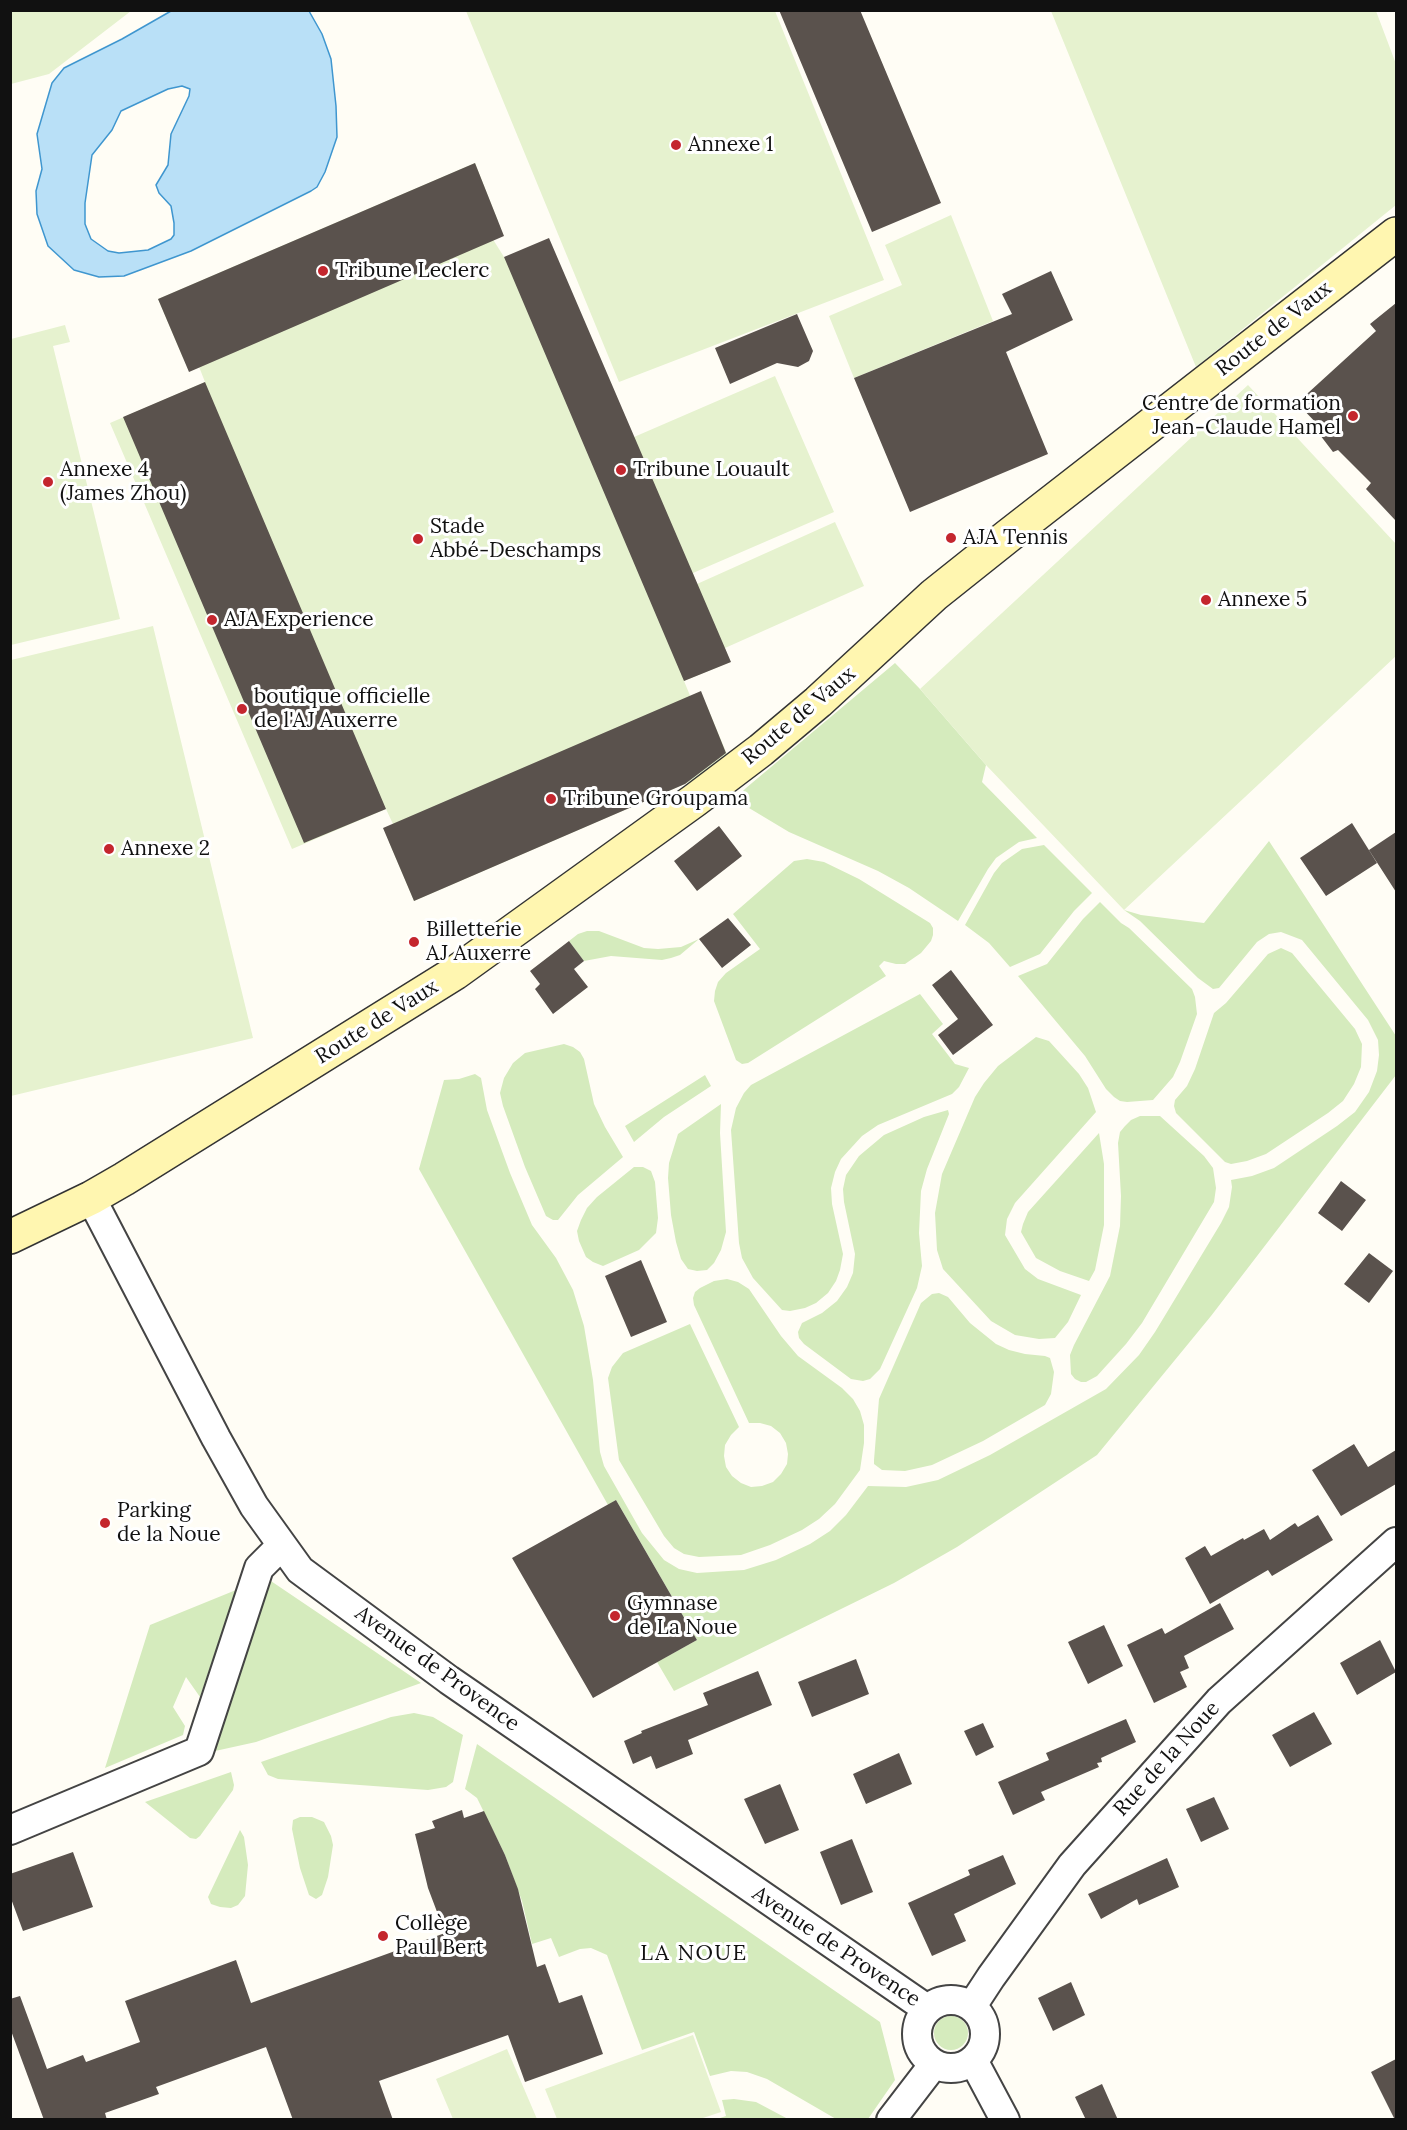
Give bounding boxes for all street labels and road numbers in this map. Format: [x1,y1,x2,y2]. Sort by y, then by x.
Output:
street label: Route de Vaux [1211,276,1337,382]
street label: Route de Vaux [737,661,861,771]
street label: Route de Vaux [311,974,443,1070]
street label: Avenue de Provence [350,1601,524,1737]
street label: Rue de la Noue [1109,1696,1225,1822]
street label: Avenue de Provence [747,1881,925,2013]

